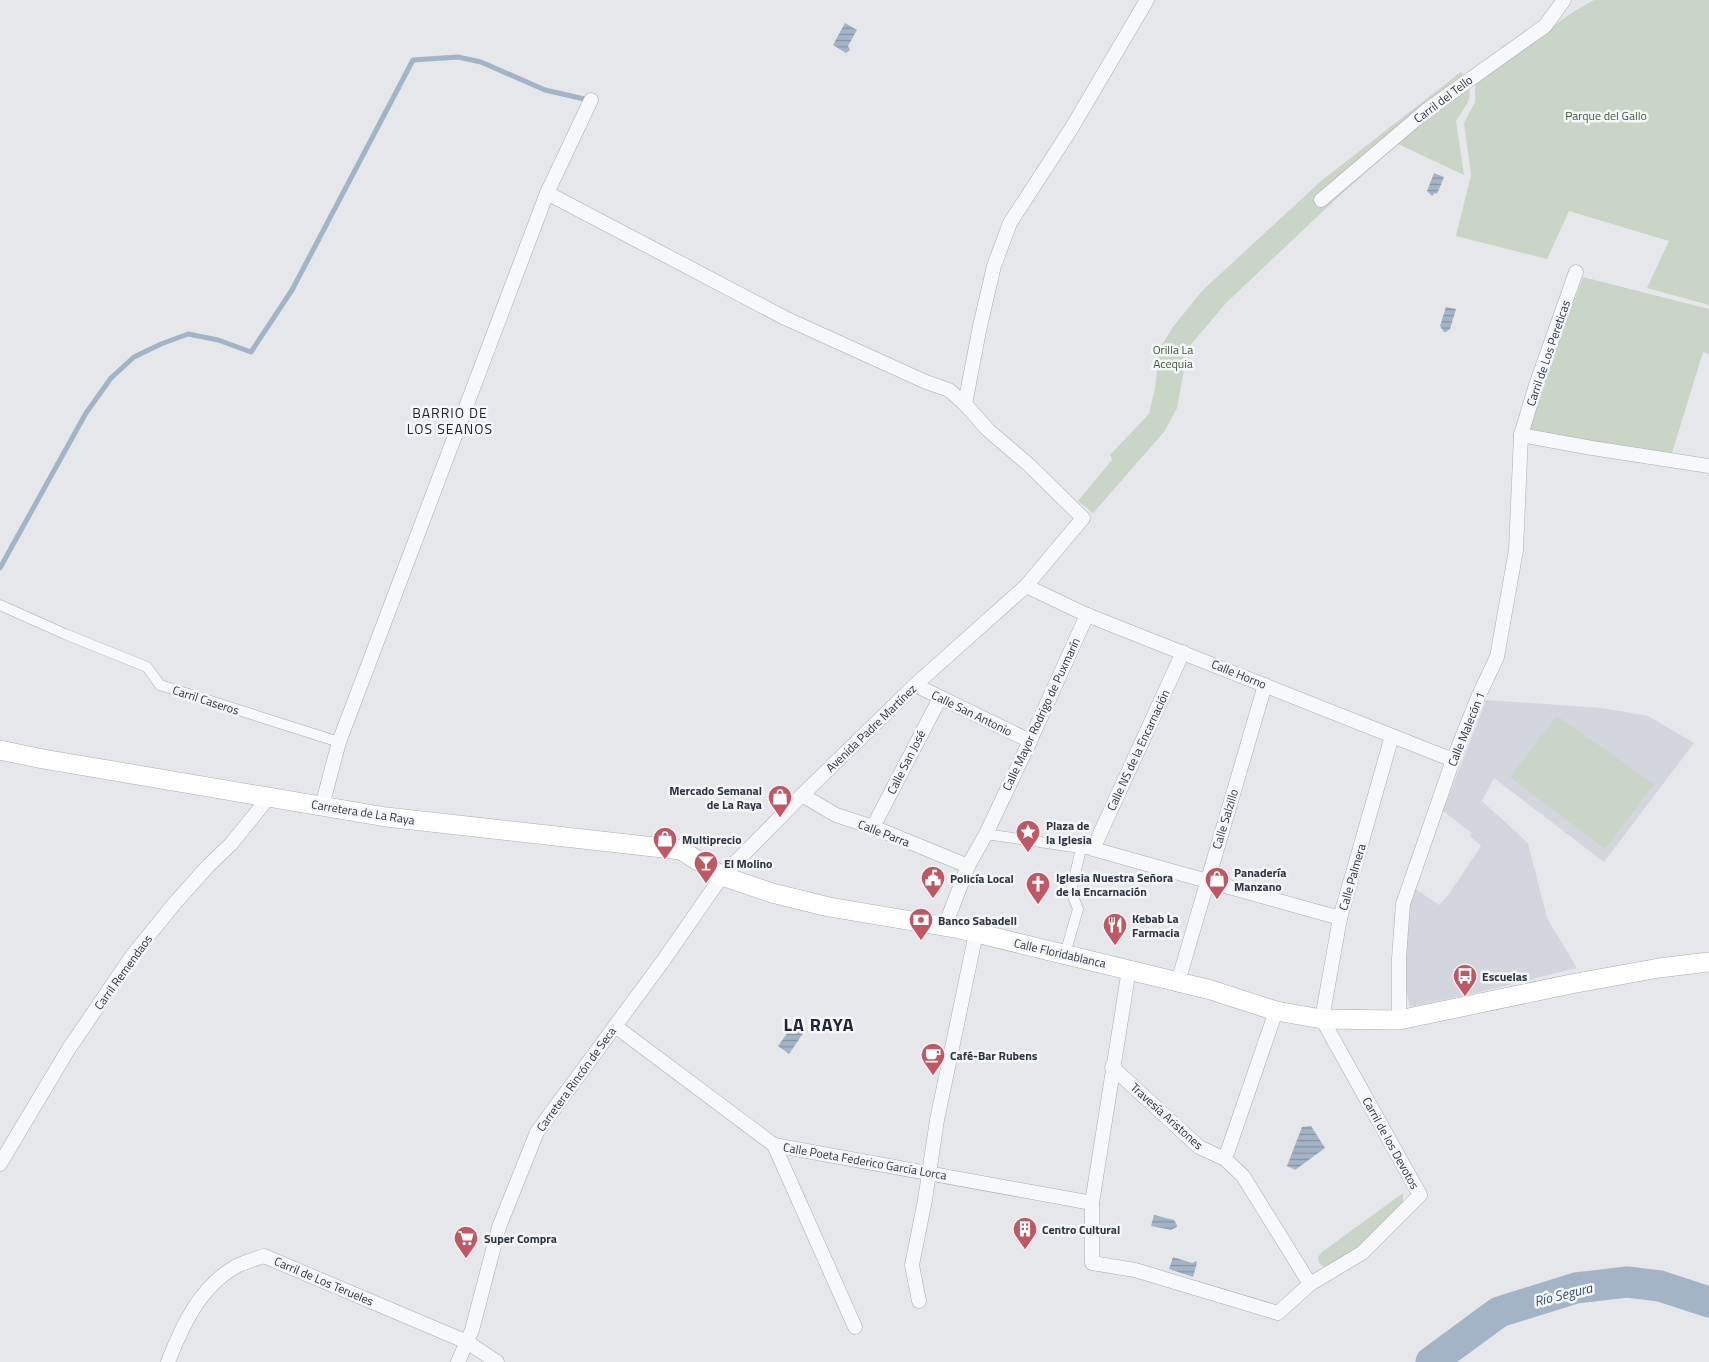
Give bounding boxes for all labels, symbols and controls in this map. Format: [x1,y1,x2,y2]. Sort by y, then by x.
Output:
street label: Carril del Tello [1409,70,1477,128]
park label: Parque del Gallo [1565,106,1647,125]
street label: Carril de Los Pereticas [1521,297,1575,409]
park label: Orilla La Acequia [1153,340,1193,373]
district label: BARRIO DE LOS SEANOS [407,402,493,439]
street label: Calle Mayor Rodrigo de Puxmarín [997,634,1085,794]
street label: Calle Horno [1209,654,1269,694]
street label: Carril Caseros [170,680,242,720]
street label: Avenida Padre Martínez [821,680,921,776]
street label: Calle San Antonio [928,685,1016,741]
street label: Calle NS de la Encarnación [1101,686,1175,814]
street label: Calle Malecón 1 [1442,689,1490,769]
street label: Calle San José [882,727,930,797]
place label: Mercado Semanal de La Raya [669,781,762,814]
shop icon: Mercado Semanal de La Raya [767,784,793,818]
street label: Calle Salzillo [1207,787,1243,851]
street label: Carretera de La Raya [310,794,416,830]
street label: Calle Parra [855,814,913,852]
place label: Plaza de la Iglesia [1046,816,1092,849]
place icon: Plaza de la Iglesia [1015,819,1041,853]
shop icon: Multiprecio [652,826,678,860]
place label: Multiprecio [682,830,742,849]
street label: Calle Palmera [1333,841,1371,913]
bar icon: El Molino [693,850,719,884]
place label: El Molino [724,854,773,873]
place label: Panadería Manzano [1234,863,1286,896]
public building icon: Policía Local [920,865,946,899]
shop icon: Panadería Manzano [1204,866,1230,900]
place label: Iglesia Nuestra Señora de la Encarnación [1056,868,1173,901]
place label: Policía Local [950,869,1014,888]
church icon: Iglesia Nuestra Señora de la Encarnación [1025,871,1051,905]
bank icon: Banco Sabadell [908,907,934,941]
place label: Kebab La Farmacia [1132,909,1180,942]
place label: Banco Sabadell [938,911,1017,930]
restaurant icon: Kebab La Farmacia [1102,912,1128,946]
street label: Carril Remendaos [89,930,157,1014]
street label: Calle Floridablanca [1012,933,1108,973]
bus stop icon: Escuelas [1452,963,1478,997]
place label: Escuelas [1482,967,1528,986]
district label: LA RAYA [783,1011,855,1038]
street label: Carretera Rincón de Seca [531,1023,621,1135]
cafe icon: Café-Bar Rubens [920,1042,946,1076]
place label: Café-Bar Rubens [950,1046,1038,1065]
street label: Travesía Aristones [1126,1078,1208,1154]
street label: Carril de los Devotos [1358,1093,1424,1193]
street label: Calle Poeta Federico García Lorca [782,1137,948,1185]
building icon: Centro Cultural [1012,1216,1038,1250]
place label: Centro Cultural [1042,1220,1120,1239]
supermarket icon: Super Compra [453,1225,479,1259]
place label: Super Compra [484,1229,557,1248]
street label: Carril de Los Terueles [271,1251,377,1311]
water label: Río Segura [1532,1276,1595,1311]

